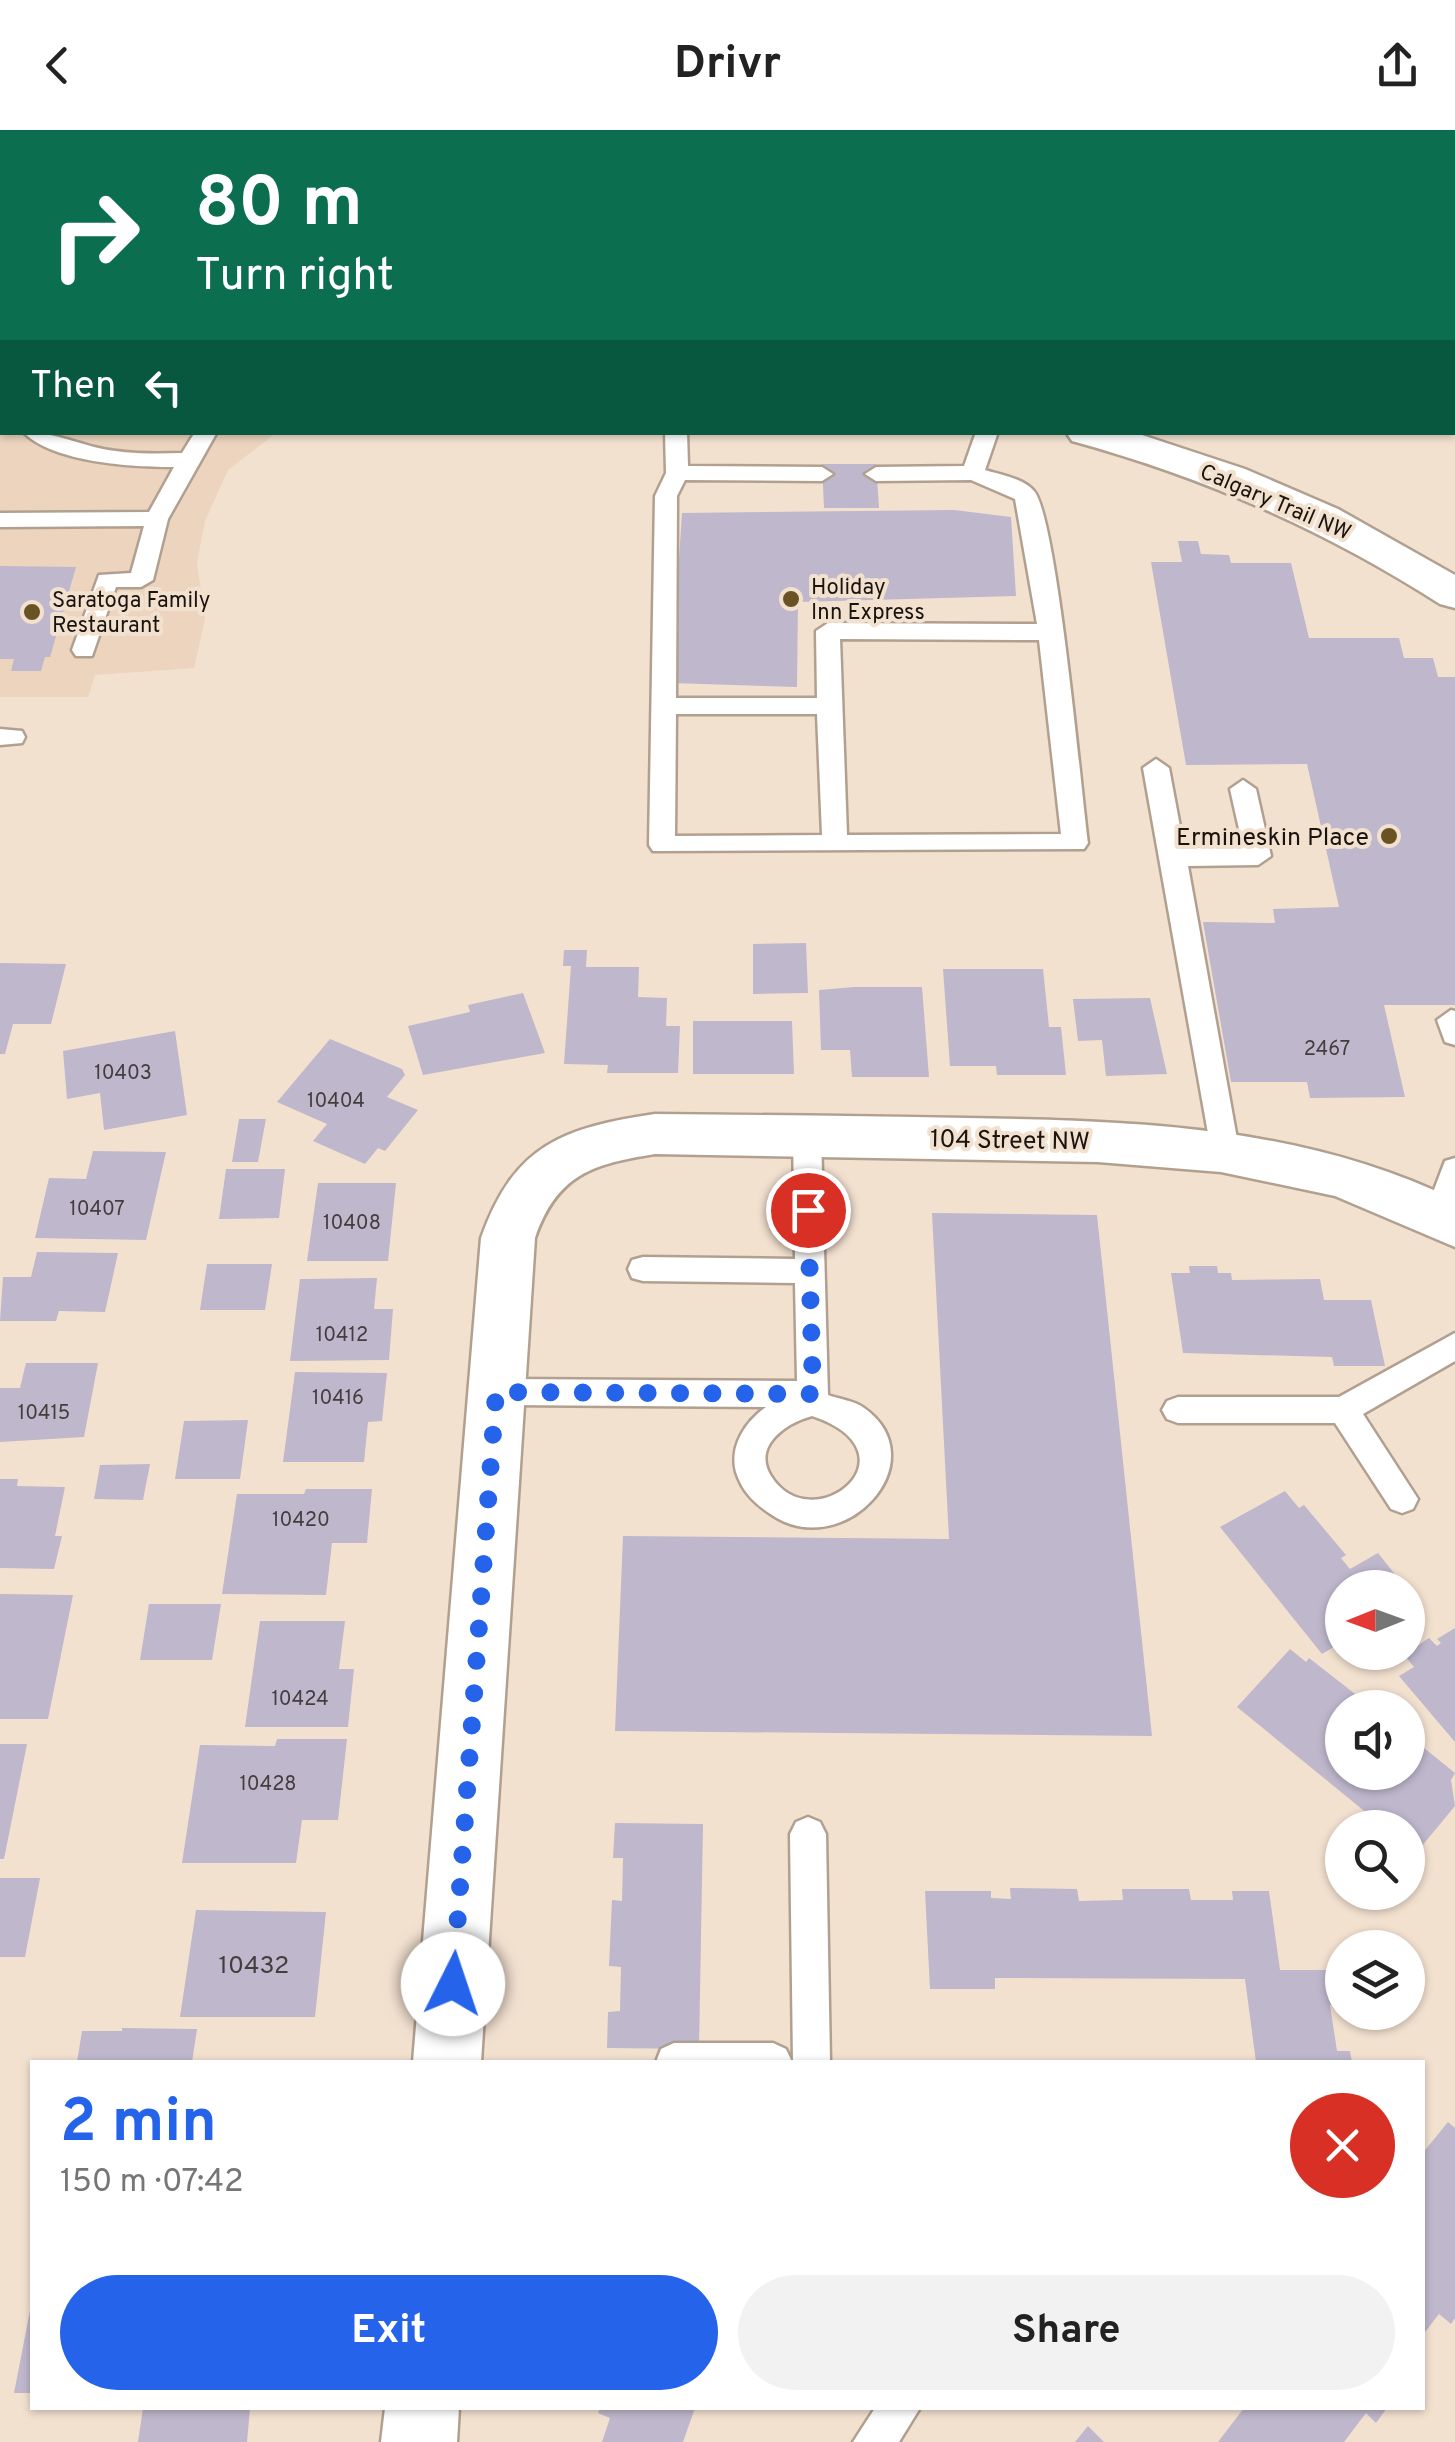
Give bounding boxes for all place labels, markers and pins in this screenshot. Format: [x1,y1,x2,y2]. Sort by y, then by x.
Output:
place label: Holiday Inn Express [811,575,925,627]
place label: Saratoga Family Restaurant [52,588,211,640]
marker: Holiday Inn Express [780,588,802,610]
marker: Saratoga Family Restaurant [21,601,43,623]
place label: Ermineskin Place [1176,823,1369,855]
marker: Ermineskin Place [1378,825,1400,847]
pin [766,1168,851,1253]

